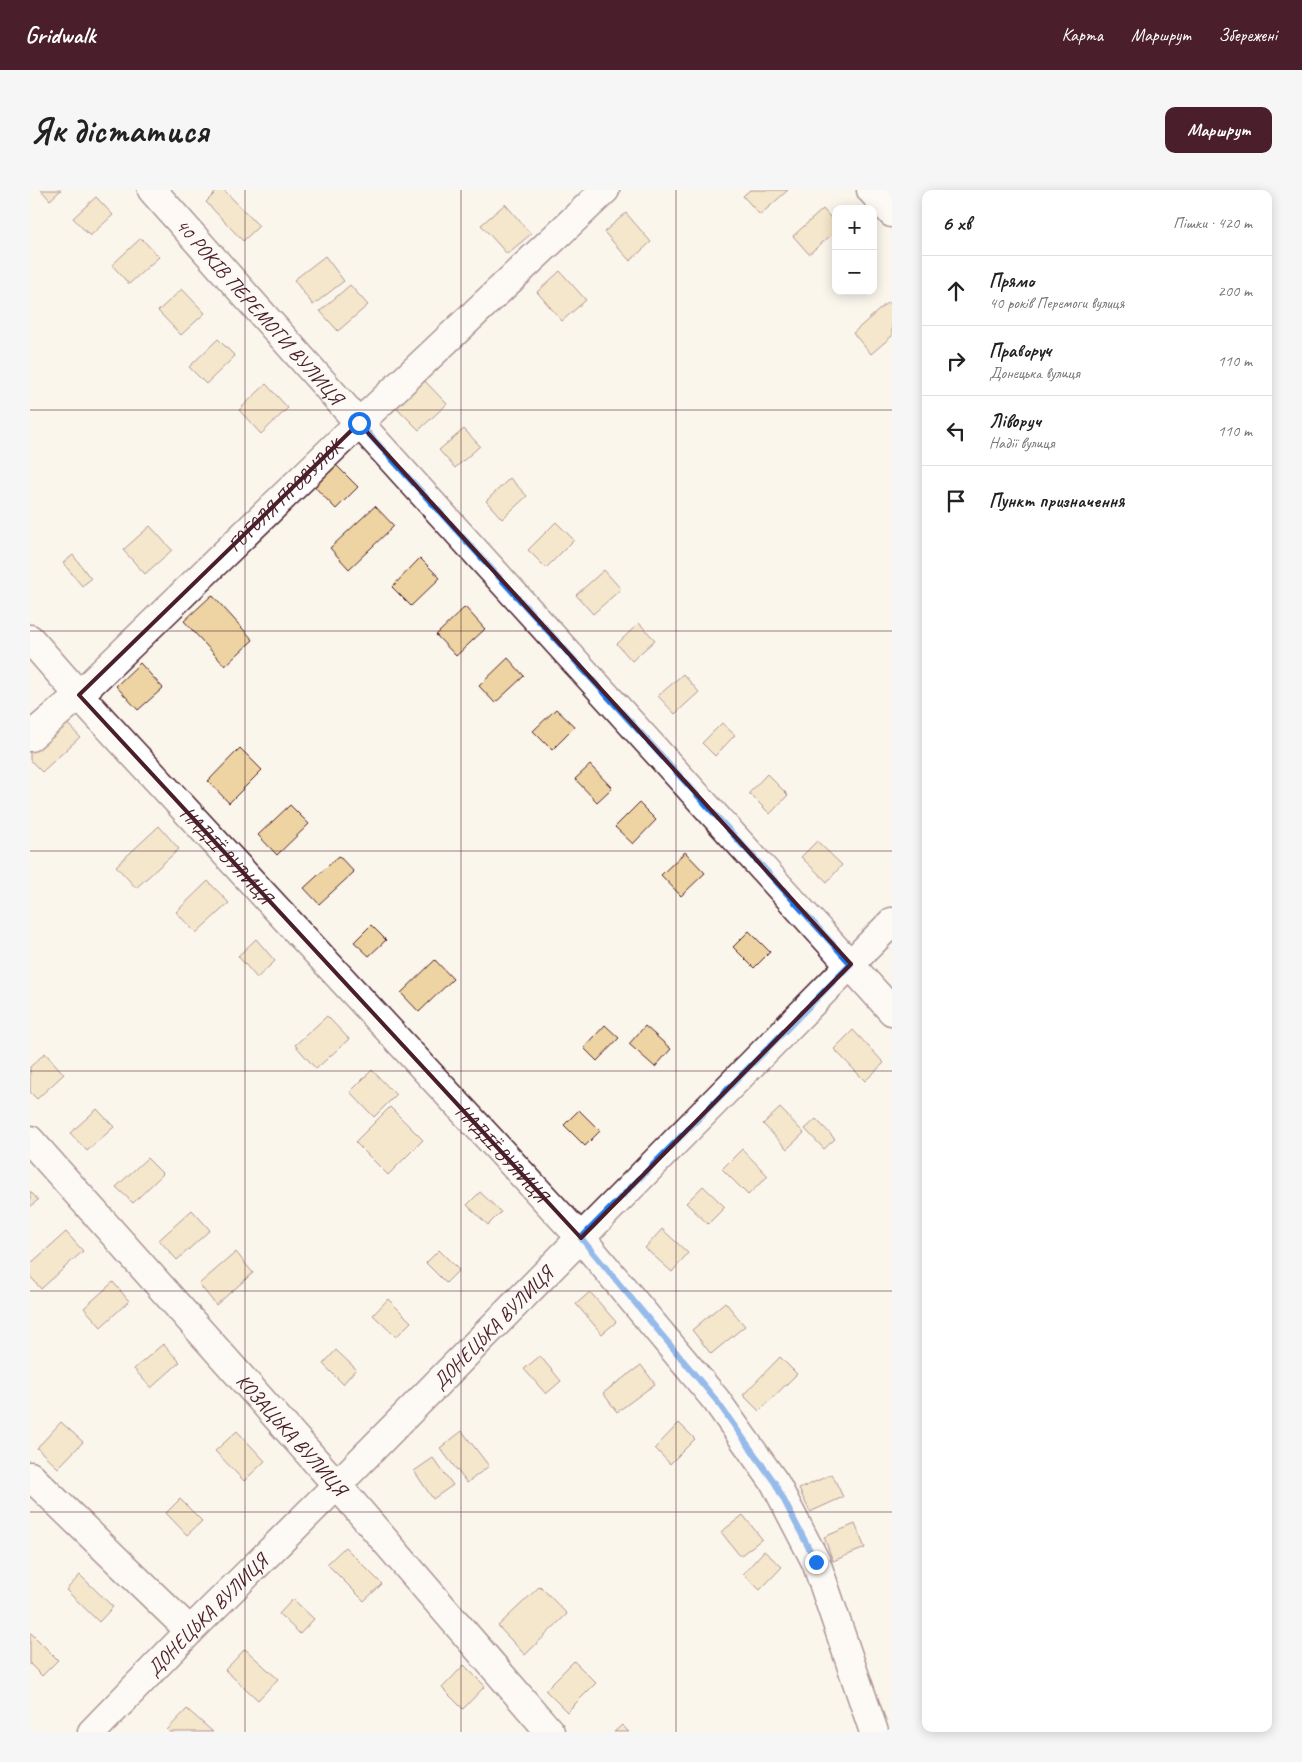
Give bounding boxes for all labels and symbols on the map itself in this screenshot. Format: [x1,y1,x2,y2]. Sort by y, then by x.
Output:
street label: 40 РОКІВ ПЕРЕМОГИ ВУЛИЦЯ [170,213,350,412]
route start [348,412,371,435]
street label: ГОГОЛЯ ПРОВУЛОК [222,432,350,557]
street label: НАДІЇ ВУЛИЦЯ [175,801,280,912]
street label: НАДІЇ ВУЛИЦЯ [451,1099,556,1210]
street label: ДОНЕЦЬКА ВУЛИЦЯ [427,1259,561,1394]
street label: КОЗАЦЬКА ВУЛИЦЯ [231,1369,354,1503]
street label: ДОНЕЦЬКА ВУЛИЦЯ [141,1547,275,1681]
route end [805,1551,828,1574]

